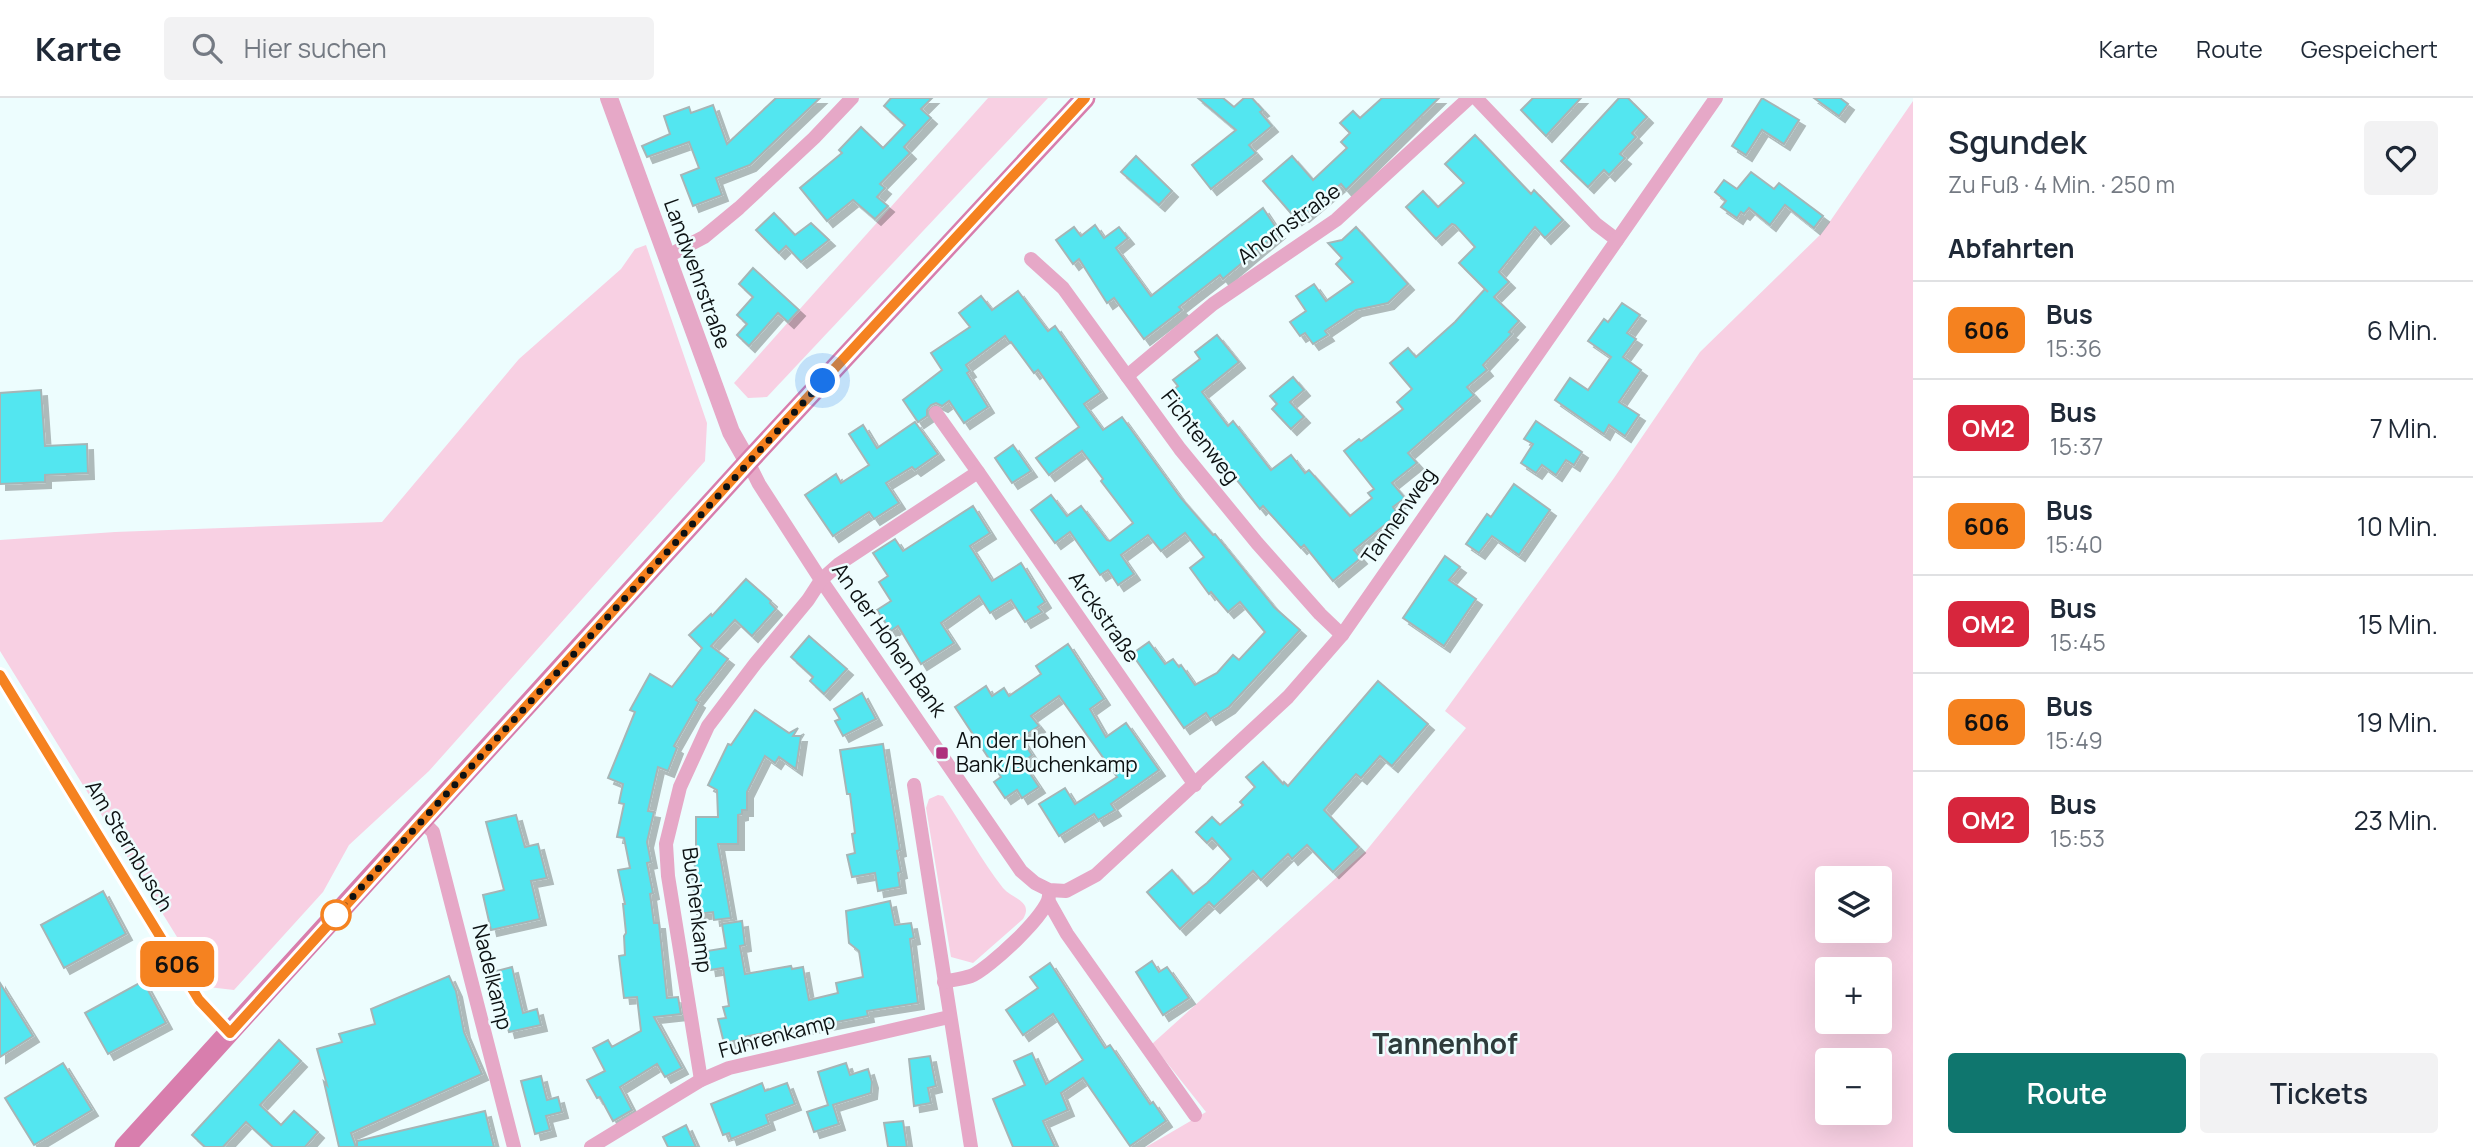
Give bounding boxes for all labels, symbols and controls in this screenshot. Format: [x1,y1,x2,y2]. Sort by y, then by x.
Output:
search box [164,17,654,80]
text: Karte [35,26,122,71]
icon: search [188,29,226,67]
text: Hier suchen [244,30,387,66]
text: Karte [2099,32,2158,65]
text: Route [2196,32,2263,65]
text: Gespeichert [2301,32,2438,65]
text: Sgundek [1948,119,2087,164]
button: heart [2364,121,2438,195]
text: Zu Fuß · 4 Min. · 250 m [1948,168,2175,200]
street label: Ahornstraße [1231,176,1346,270]
street label: Landwehrstraße [658,195,738,353]
text: Abfahrten [1948,230,2075,266]
text: Bus [2046,296,2093,332]
text: 6 Min. [2367,312,2438,348]
text: 606 [1964,313,2009,346]
text: 15:36 [2046,332,2102,364]
your location [805,363,840,398]
street label: Fichtenweg [1155,383,1246,489]
text: Bus [2050,394,2097,430]
text: 7 Min. [2370,410,2438,446]
text: OM2 [1962,411,2015,444]
text: 15:37 [2050,430,2103,462]
street label: Tannenweg [1354,461,1442,570]
text: Bus [2046,492,2093,528]
text: 10 Min. [2357,508,2438,544]
text: 606 [1964,509,2009,542]
text: 15:40 [2046,528,2103,560]
street label: An der Hohen Bank [826,557,954,722]
street label: Arckstraße [1063,565,1147,668]
text: Bus [2050,590,2097,626]
text: 15 Min. [2358,606,2438,642]
text: OM2 [1962,607,2015,640]
text: 15:45 [2050,626,2106,658]
text: Bus [2046,688,2093,724]
text: 19 Min. [2357,704,2438,740]
text: 606 [1964,705,2009,738]
text: 15:49 [2046,724,2103,756]
place label: An der Hohen Bank/Buchenkamp [956,726,1138,778]
marker: An der Hohen Bank/Buchenkamp [934,745,950,761]
street label: Am Sternbusch [80,775,180,916]
text: Bus [2050,786,2097,822]
text: 23 Min. [2354,802,2438,838]
text: OM2 [1962,803,2015,836]
text: 15:53 [2050,822,2105,854]
street label: Buchenkamp [676,846,720,974]
map controls [1815,866,1892,1125]
button: layers [1815,866,1892,943]
unlabelled marker [321,900,351,930]
street label: Nadelkamp [466,921,520,1033]
line badge: 606 [137,941,217,987]
text: 606 [154,947,200,980]
button: + [1815,957,1892,1034]
street label: Fuhrenkamp [715,1006,838,1064]
district label: Tannenhof [1372,1024,1518,1062]
button: − [1815,1048,1892,1125]
button: Route [1948,1053,2186,1133]
button: Tickets [2200,1053,2438,1133]

